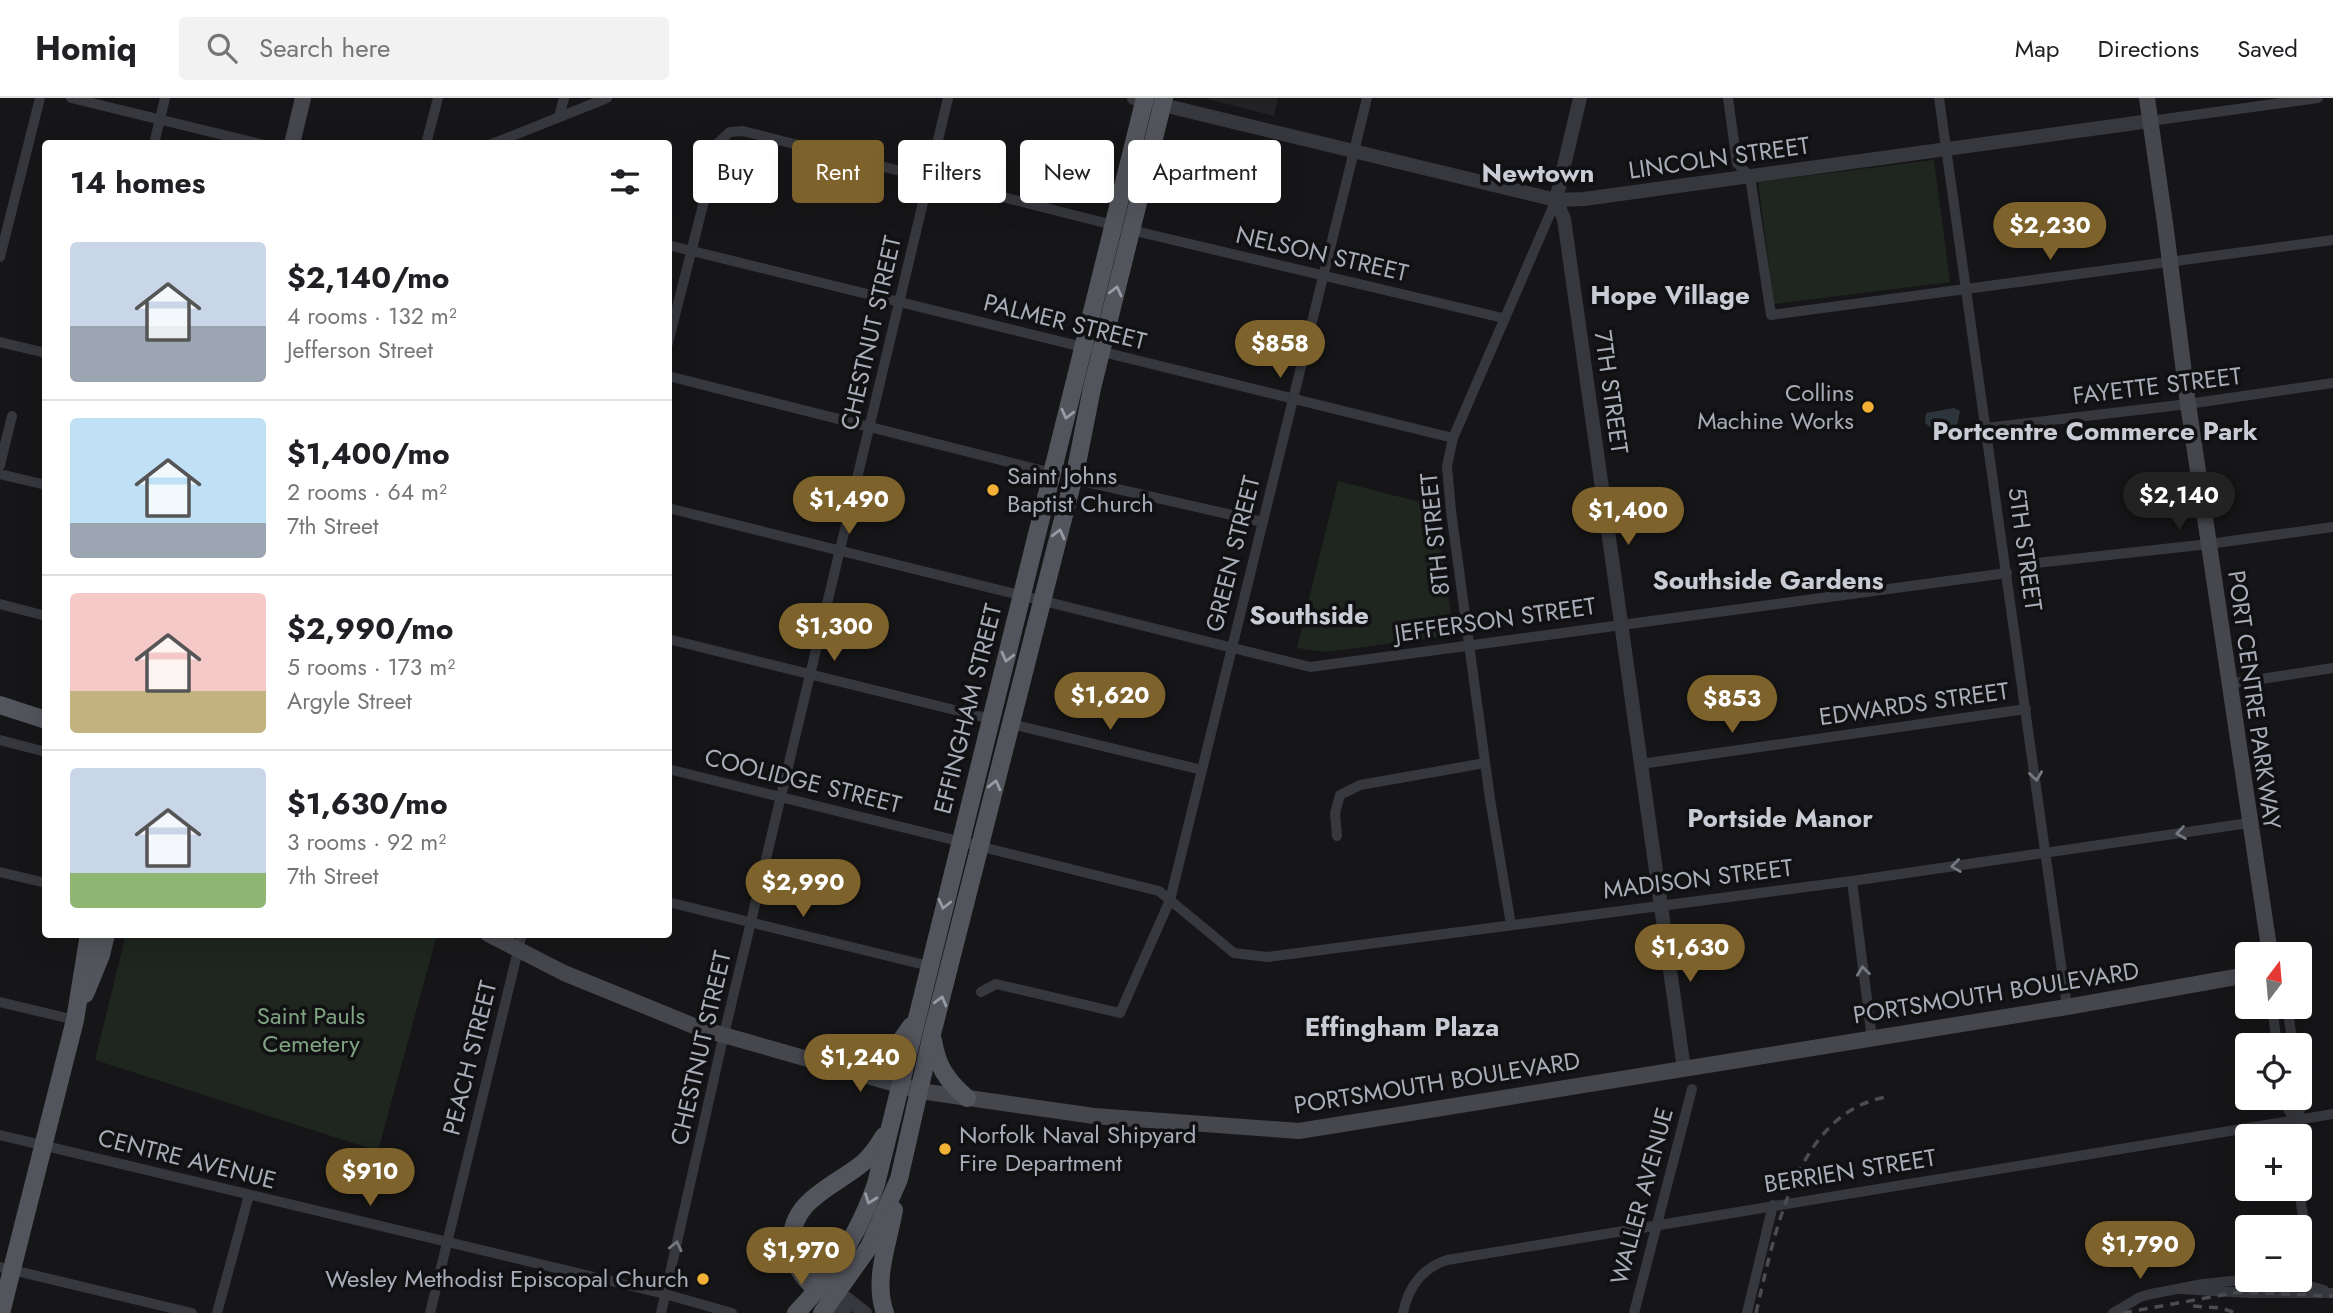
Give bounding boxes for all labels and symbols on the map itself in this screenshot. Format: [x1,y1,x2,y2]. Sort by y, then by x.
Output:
street label: LINCOLN STREET [1626,127,1812,188]
district label: Newtown [1482,154,1594,192]
pin: $2,230 [1993,202,2107,262]
street label: NELSON STREET [1233,217,1412,290]
street label: CHESTNUT STREET [831,232,910,433]
district label: Hope Village [1590,276,1750,314]
street label: PALMER STREET [980,284,1150,359]
one-way arrow [1108,285,1122,297]
pin: $858 [1239,320,1321,380]
street label: 7TH STREET [1586,328,1637,456]
street label: FAYETTE STREET [2070,358,2243,413]
place label: Collins Machine Works [1697,375,1854,438]
marker: Collins Machine Works [1860,399,1876,415]
one-way arrow [1061,408,1075,420]
district label: Portcentre Commerce Park [1932,412,2258,450]
place label: Saint Johns Baptist Church [1007,458,1154,521]
street label: 8TH STREET [1411,471,1458,597]
street label: GREEN STREET [1196,472,1269,636]
pin: $2,140 [2122,472,2236,532]
pin: $1,490 [792,476,906,536]
marker: Saint Johns Baptist Church [985,482,1001,498]
street label: 5TH STREET [2000,485,2051,613]
pin: $1,400 [1571,488,1685,547]
one-way arrow [1051,528,1065,540]
district label: Southside Gardens [1653,561,1884,599]
street label: PORT CENTRE PARKWAY [2219,568,2290,832]
street label: JEFFERSON STREET [1389,588,1598,651]
district label: Southside [1249,596,1369,634]
street label: EFFINGHAM STREET [924,600,1011,818]
pin: $1,300 [777,603,891,663]
one-way arrow [1001,651,1015,663]
pin: $1,620 [1053,672,1167,732]
street label: EDWARDS STREET [1817,673,2011,734]
pin: $853 [1691,676,1773,735]
street label: COOLIDGE STREET [701,739,905,822]
one-way arrow [2028,771,2043,782]
one-way arrow [987,779,1001,791]
district label: Portside Manor [1687,799,1873,837]
one-way arrow [2176,826,2187,841]
street label: MADISON STREET [1601,850,1795,907]
one-way arrow [1950,858,1962,873]
pin: $2,990 [746,860,860,919]
one-way arrow [938,898,952,910]
pin: $1,630 [1633,924,1747,984]
north arrow [2235,942,2312,1018]
street label: CHESTNUT STREET [661,947,740,1148]
street label: PORTSMOUTH BOULEVARD [1850,953,2141,1032]
one-way arrow [1856,965,1871,977]
street label: PEACH STREET [433,977,506,1139]
one-way arrow [933,995,947,1007]
park label: Saint Pauls Cemetery [257,998,365,1061]
district label: Effingham Plaza [1305,1008,1499,1046]
pin: $1,240 [803,1034,917,1094]
street label: PORTSMOUTH BOULEVARD [1291,1043,1582,1122]
street label: WALLER AVENUE [1601,1103,1682,1288]
place label: Norfolk Naval Shipyard Fire Department [959,1117,1196,1180]
street label: CENTRE AVENUE [94,1119,280,1198]
street label: BERRIEN STREET [1761,1140,1938,1201]
marker: Norfolk Naval Shipyard Fire Department [937,1141,953,1157]
pin: $910 [329,1148,411,1208]
one-way arrow [864,1193,878,1205]
pin: $1,790 [2083,1222,2197,1281]
pin: $1,970 [744,1228,858,1287]
one-way arrow [668,1240,682,1252]
place label: Wesley Methodist Episcopal Church [325,1261,689,1296]
marker: Wesley Methodist Episcopal Church [695,1271,711,1287]

